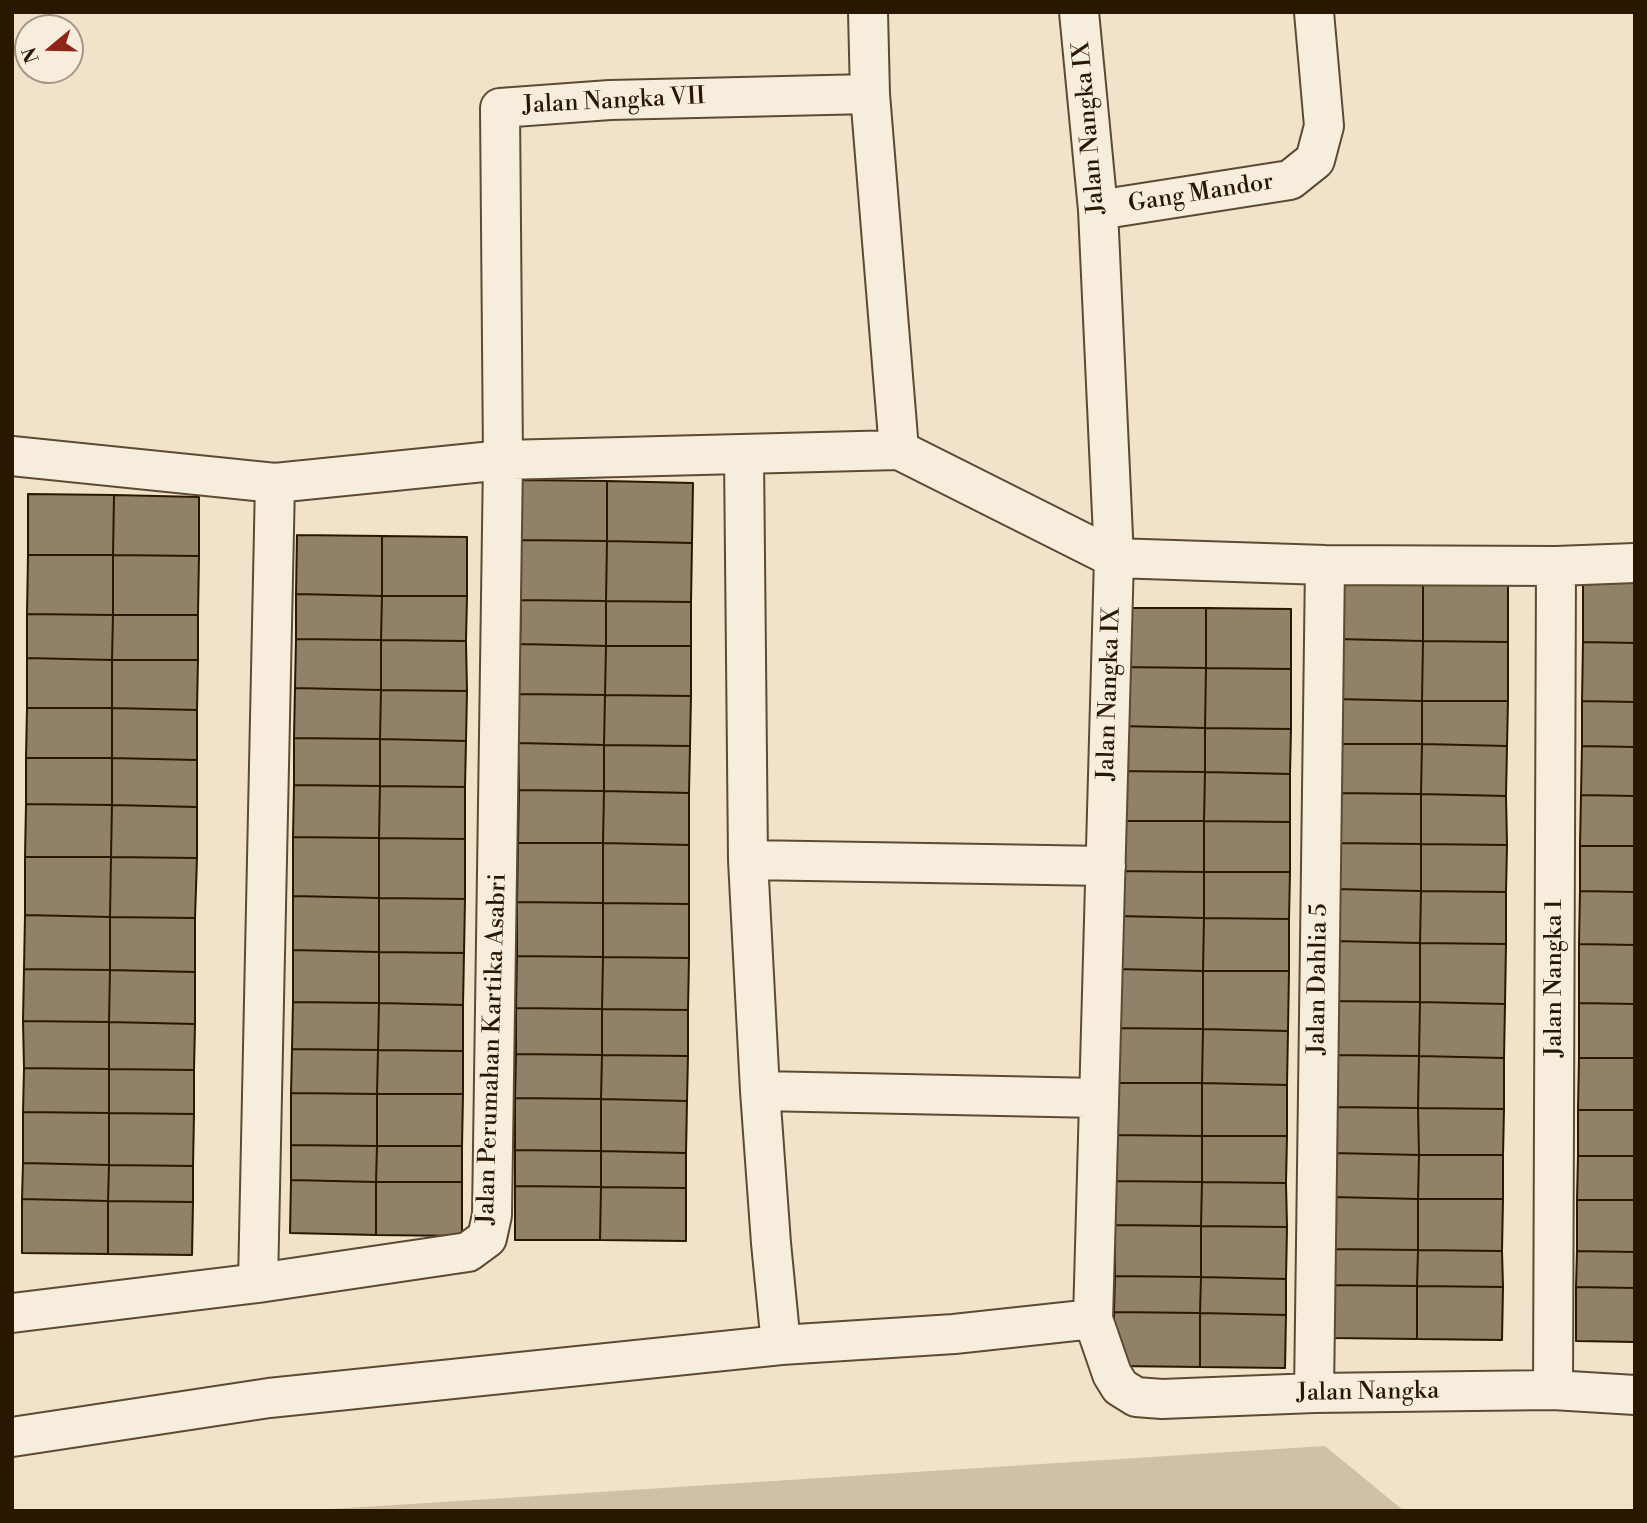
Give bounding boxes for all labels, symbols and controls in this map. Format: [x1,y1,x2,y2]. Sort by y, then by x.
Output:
north arrow [14,14,84,84]
street label: Jalan Nangka IX [1068,41,1112,215]
text: N [17,44,45,66]
street label: Jalan Nangka VII [522,83,706,121]
street label: Gang Mandor [1126,168,1276,220]
street label: Jalan Nangka IX [1093,607,1127,781]
street label: Jalan Perumahan Kartika Asabri [472,873,514,1225]
street label: Jalan Nangka 1 [1541,899,1569,1057]
street label: Jalan Dahlia 5 [1303,903,1335,1055]
street label: Jalan Nangka [1296,1377,1440,1409]

